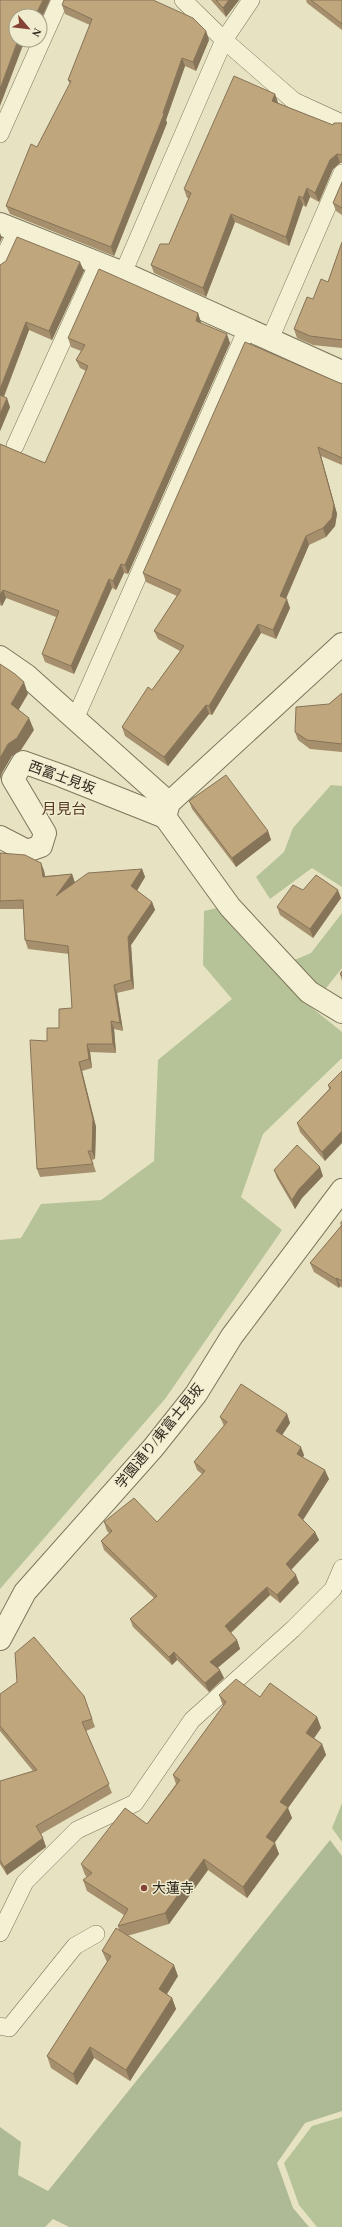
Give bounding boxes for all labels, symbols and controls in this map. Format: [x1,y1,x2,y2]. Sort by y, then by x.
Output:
north arrow [8,8,48,48]
text: N [30,26,44,39]
street label: 西富士見坂 [26,758,97,796]
district label: 月見台 [41,801,87,817]
street label: 学園通り/東富士見坂 [113,1381,206,1492]
place label: 大蓮寺 [152,1881,194,1896]
marker: 大蓮寺 [139,1883,149,1893]

